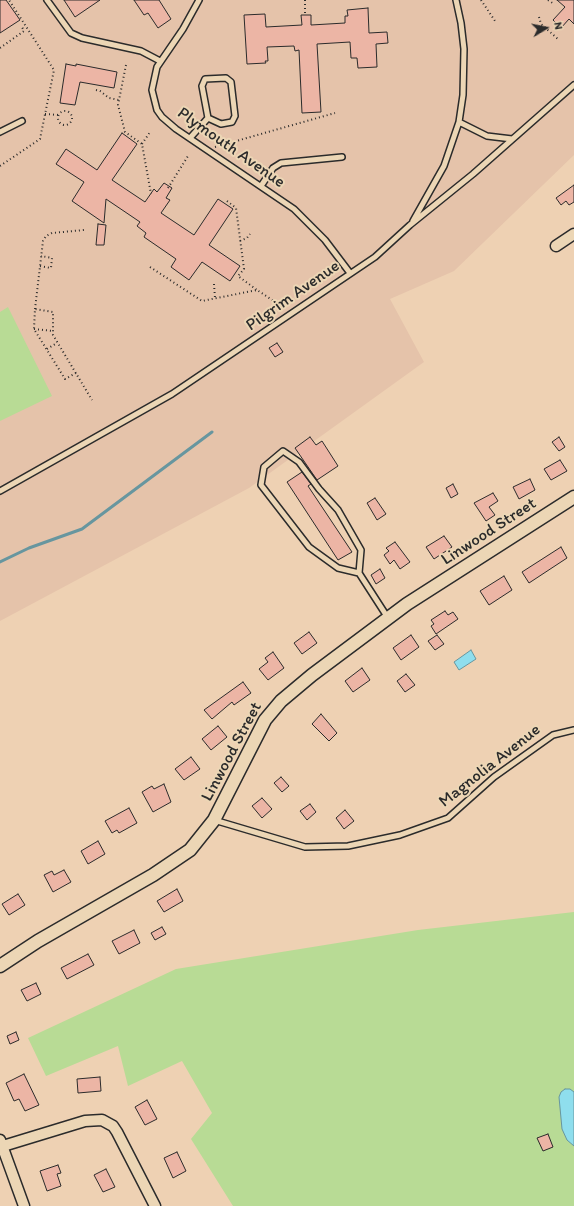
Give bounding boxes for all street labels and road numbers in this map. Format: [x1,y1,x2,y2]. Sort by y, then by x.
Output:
street label: Plymouth Avenue [173,103,289,193]
street label: Pilgrim Avenue [242,256,344,336]
street label: Linwood Street [438,494,540,570]
street label: Linwood Street [197,699,267,805]
street label: Magnolia Avenue [435,720,545,812]

